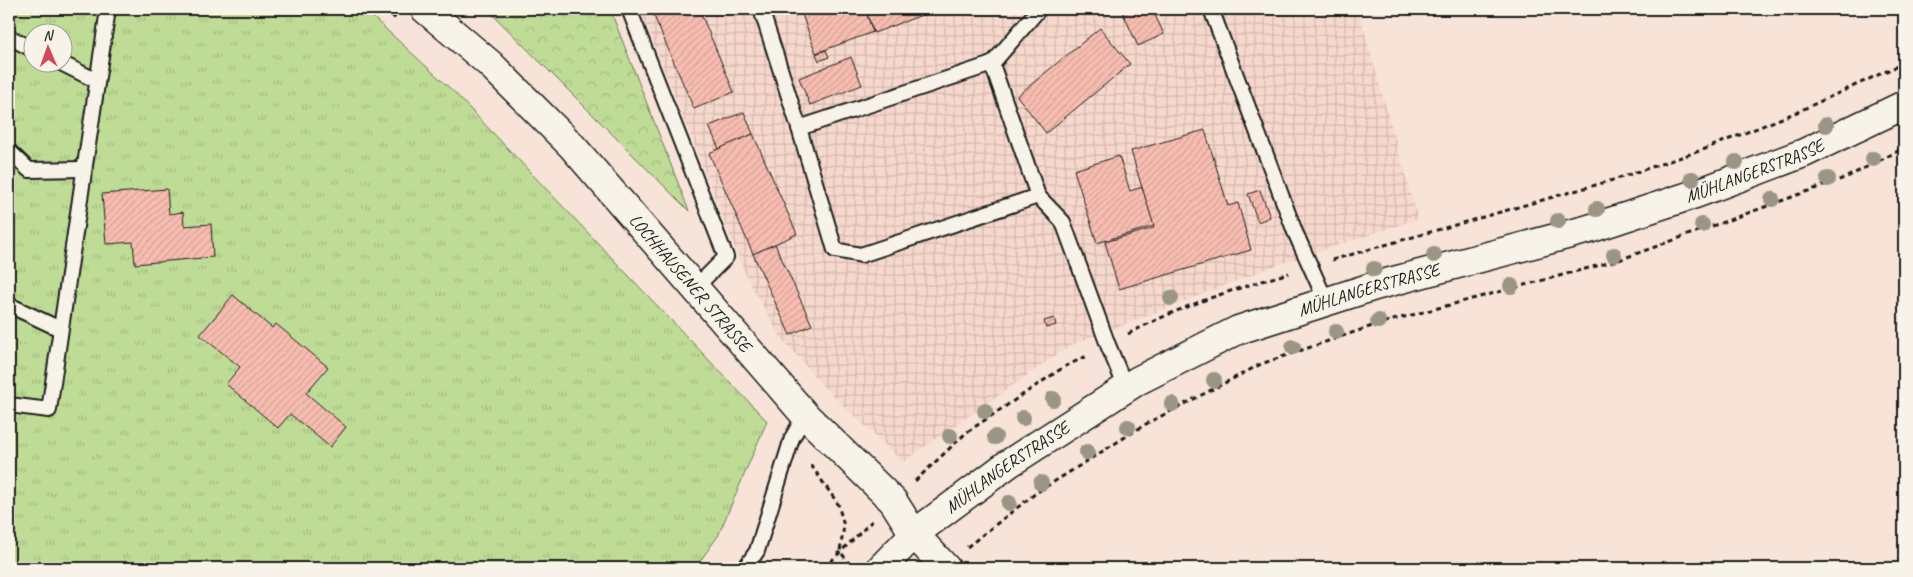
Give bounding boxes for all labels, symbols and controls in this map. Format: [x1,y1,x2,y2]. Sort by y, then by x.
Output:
north arrow [22,22,72,72]
text: N [43,27,55,44]
street label: MÜHLANGERSTRASSE [1683,133,1830,207]
street label: LOCHHAUSENER STRASSE [625,209,758,358]
street label: MÜHLANGERSTRASSE [1295,258,1444,321]
street label: MÜHLANGERSTRASSE [941,415,1075,518]

